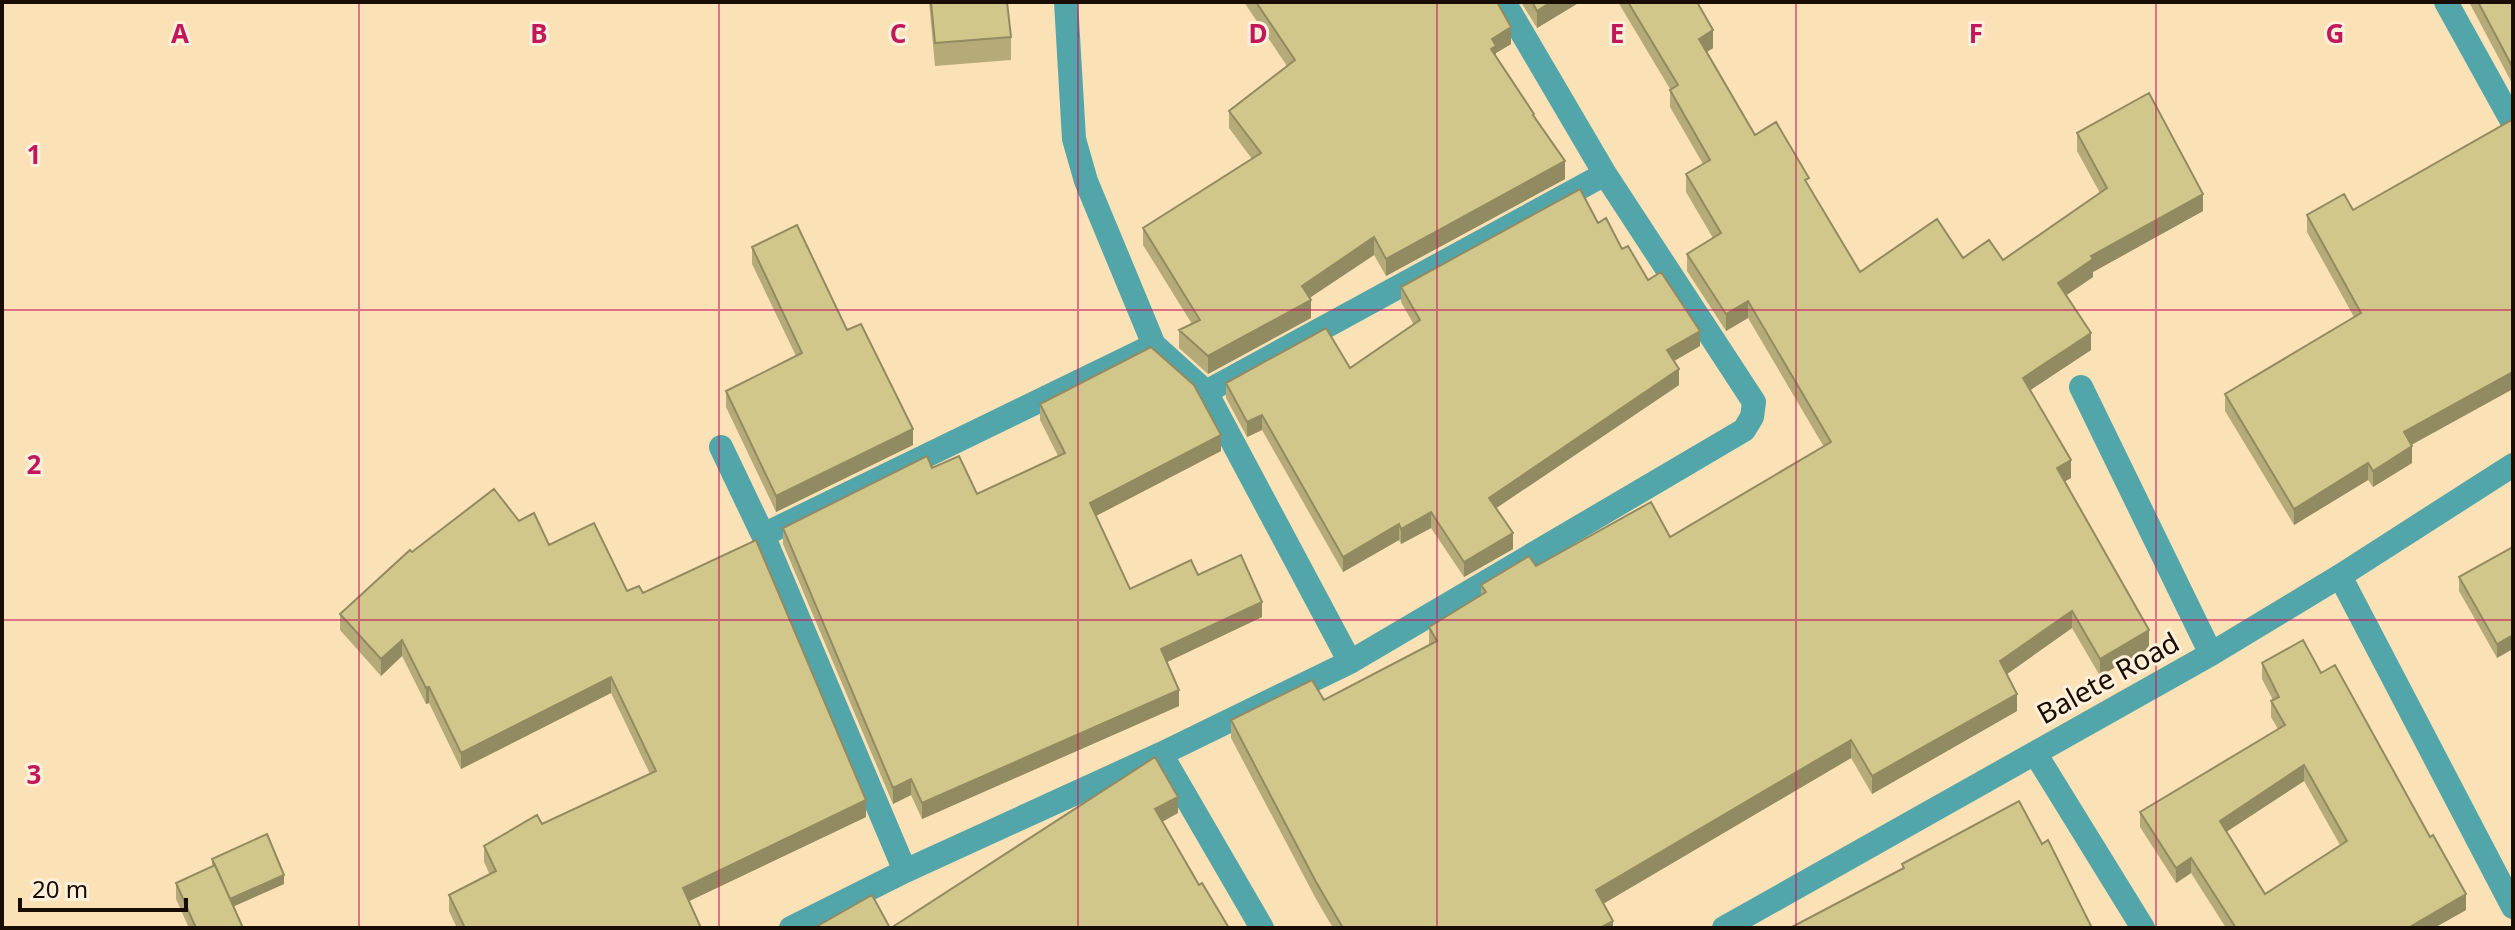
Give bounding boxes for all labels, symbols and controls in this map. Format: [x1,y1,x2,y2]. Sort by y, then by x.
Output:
text: A [171,15,189,51]
text: B [530,15,548,51]
text: C [890,15,906,51]
text: D [1248,15,1268,51]
text: E [1610,15,1624,51]
text: F [1969,15,1983,51]
text: G [2326,15,2344,51]
text: 1 [27,136,41,172]
text: 2 [27,446,42,482]
street label: Balete Road [2029,622,2186,732]
text: 3 [27,756,41,792]
scale bar [20,862,186,912]
text: 20 m [32,872,88,905]

